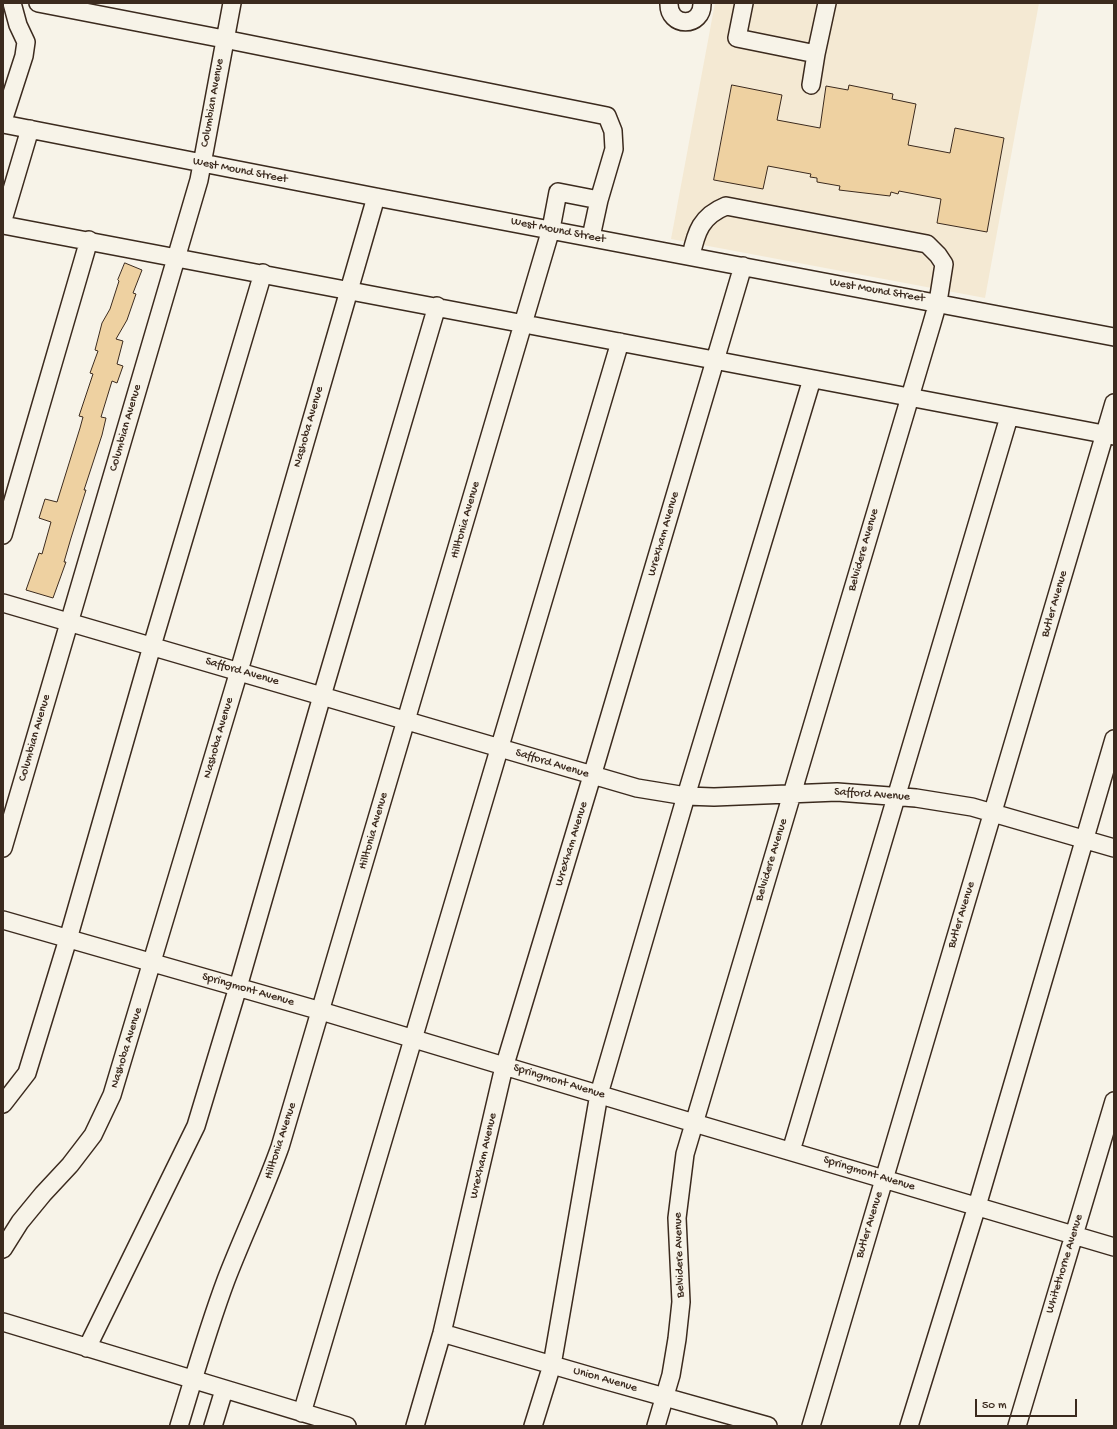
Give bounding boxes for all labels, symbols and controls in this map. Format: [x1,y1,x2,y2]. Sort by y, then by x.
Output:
street label: Columbian Avenue [198,58,228,148]
street label: West Mound Street [191,155,289,187]
street label: West Mound Street [509,215,607,247]
street label: West Mound Street [828,276,926,306]
street label: Columbian Avenue [107,383,145,473]
street label: Nashoba Avenue [291,385,327,469]
street label: Hilltonia Avenue [448,480,484,560]
street label: Wrexham Avenue [645,490,683,578]
street label: Belvidere Avenue [845,507,883,593]
street label: Butler Avenue [1039,569,1071,639]
street label: Safford Avenue [203,655,281,689]
street label: Columbian Avenue [16,693,54,783]
street label: Nashoba Avenue [201,696,237,780]
street label: Safford Avenue [514,746,590,782]
street label: Safford Avenue [834,785,910,805]
street label: Hilltonia Avenue [356,791,392,871]
street label: Wrexham Avenue [552,800,592,888]
street label: Belvidere Avenue [753,817,791,903]
street label: Butler Avenue [945,880,979,950]
street label: Springmont Avenue [200,970,296,1010]
street label: Nashoba Avenue [108,1006,146,1090]
street label: Springmont Avenue [511,1061,607,1103]
street label: Hilltonia Avenue [262,1101,300,1181]
street label: Wrexham Avenue [467,1112,501,1200]
street label: Springmont Avenue [821,1153,917,1195]
street label: Butler Avenue [853,1190,887,1260]
street label: Belvidere Avenue [671,1212,689,1298]
street label: Whitethorne Avenue [1043,1213,1087,1315]
street label: Union Avenue [571,1364,639,1396]
scale bar [977,1391,1079,1417]
text: 50 m [982,1399,1007,1413]

